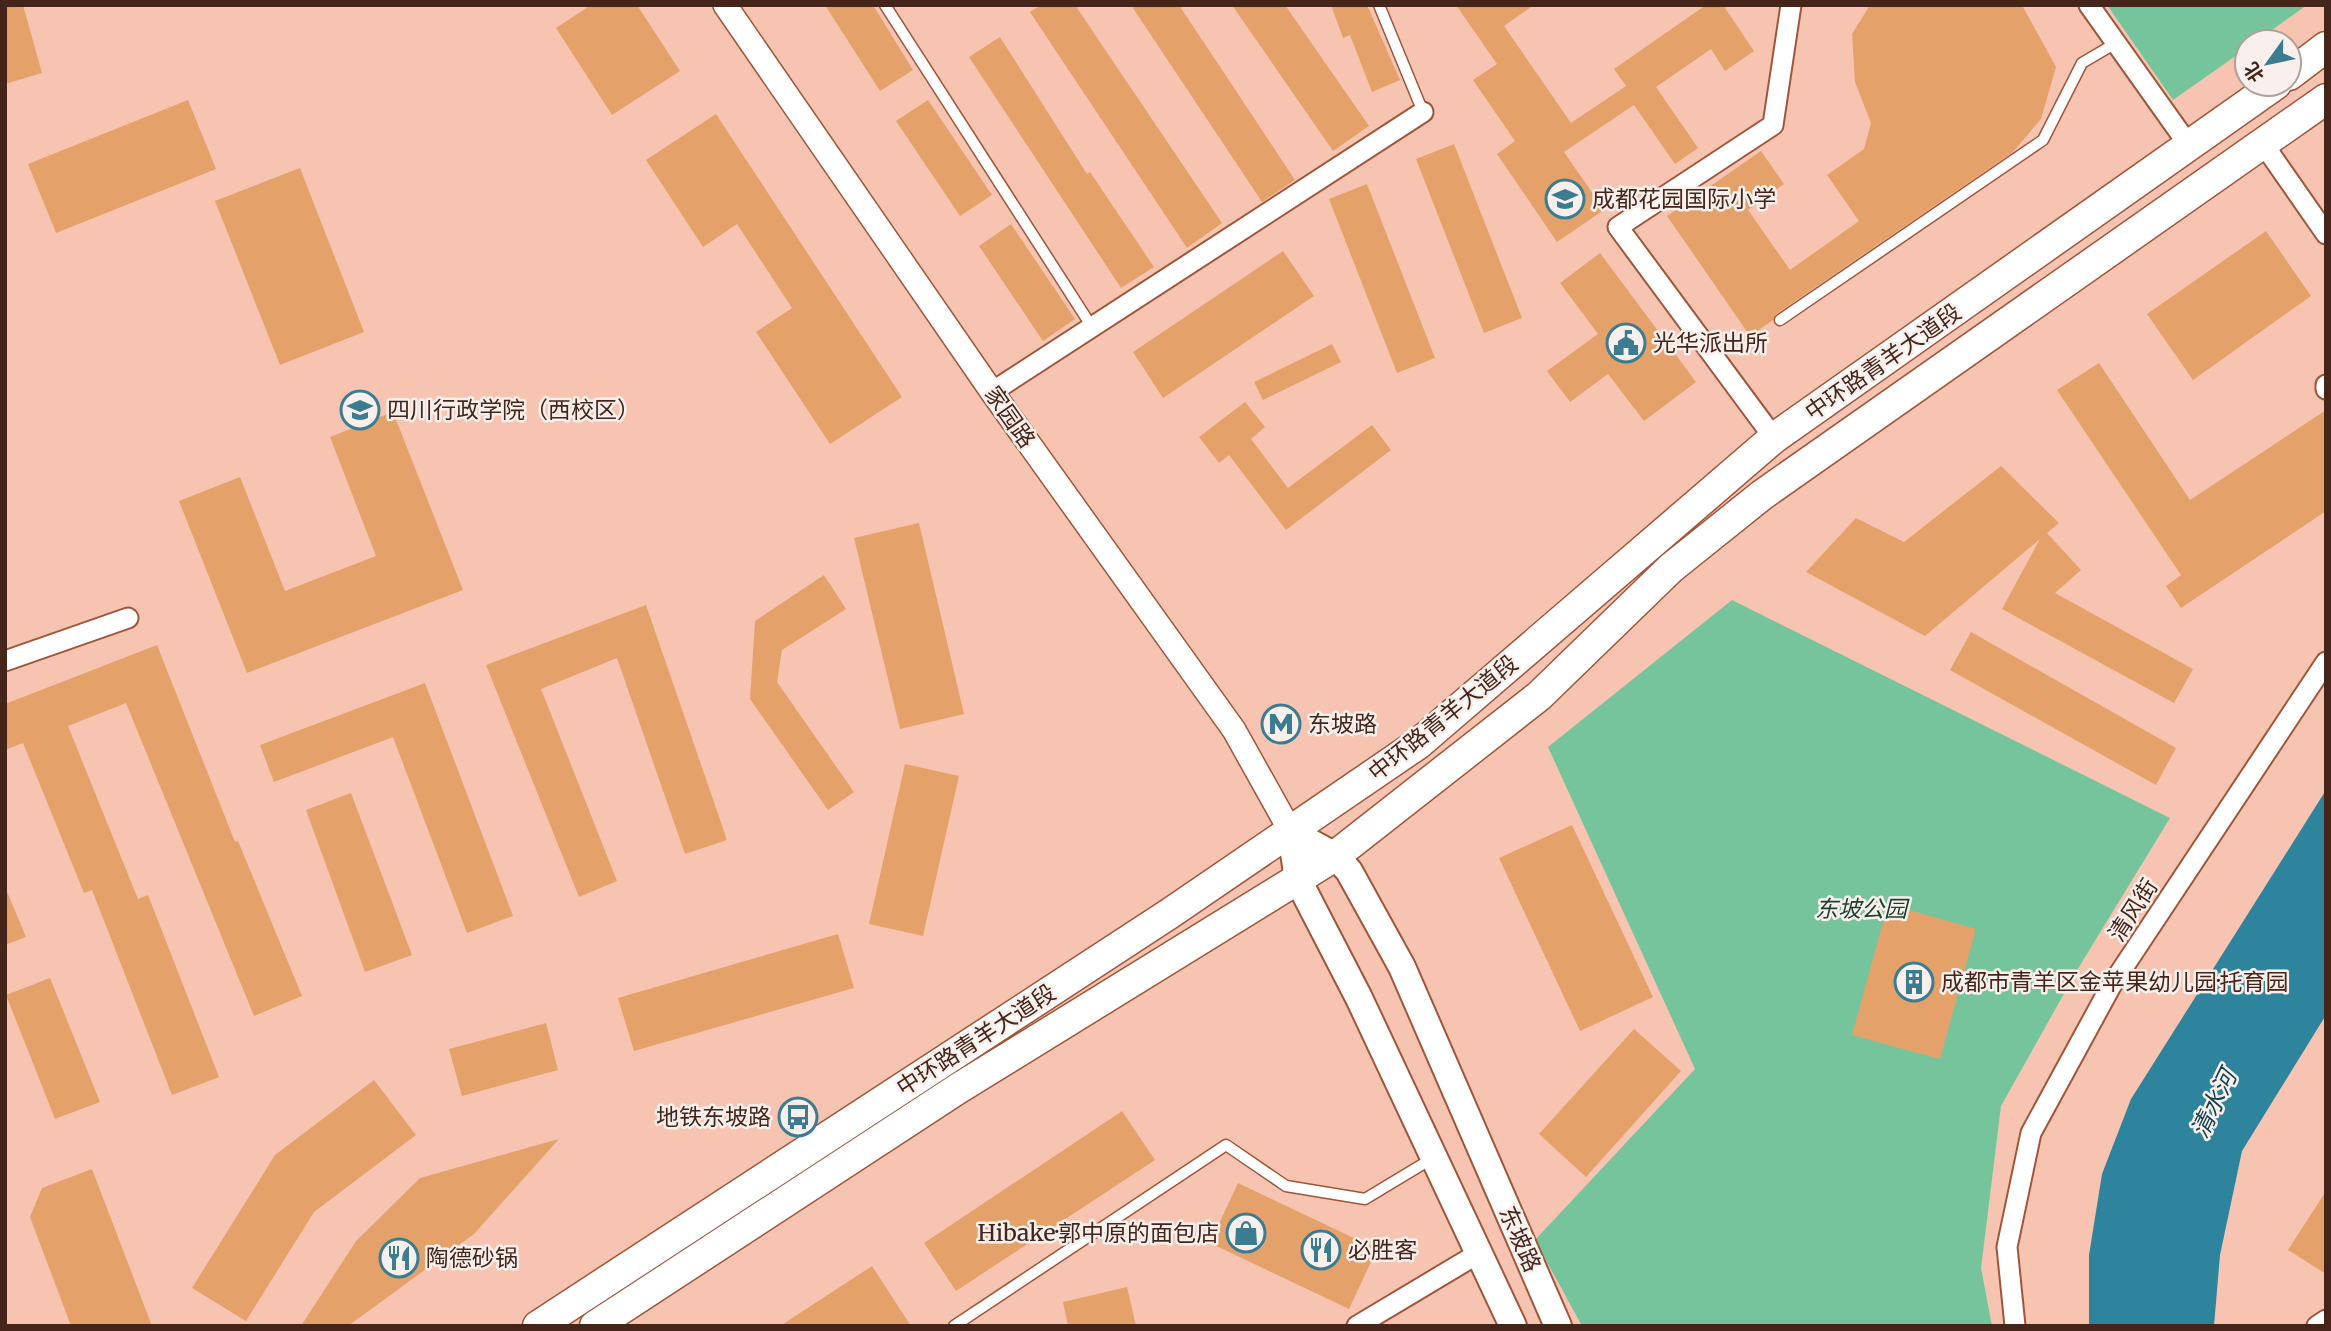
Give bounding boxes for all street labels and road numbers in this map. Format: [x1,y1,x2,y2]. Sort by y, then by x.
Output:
street label: 中环路青羊大道段 [1799,297,1966,426]
street label: 家园路 [979,380,1042,453]
street label: 中环路青羊大道段 [1362,648,1523,787]
street label: 清风街 [2102,873,2164,947]
street label: 中环路青羊大道段 [891,977,1061,1102]
street label: 东坡路 [1493,1201,1548,1276]

